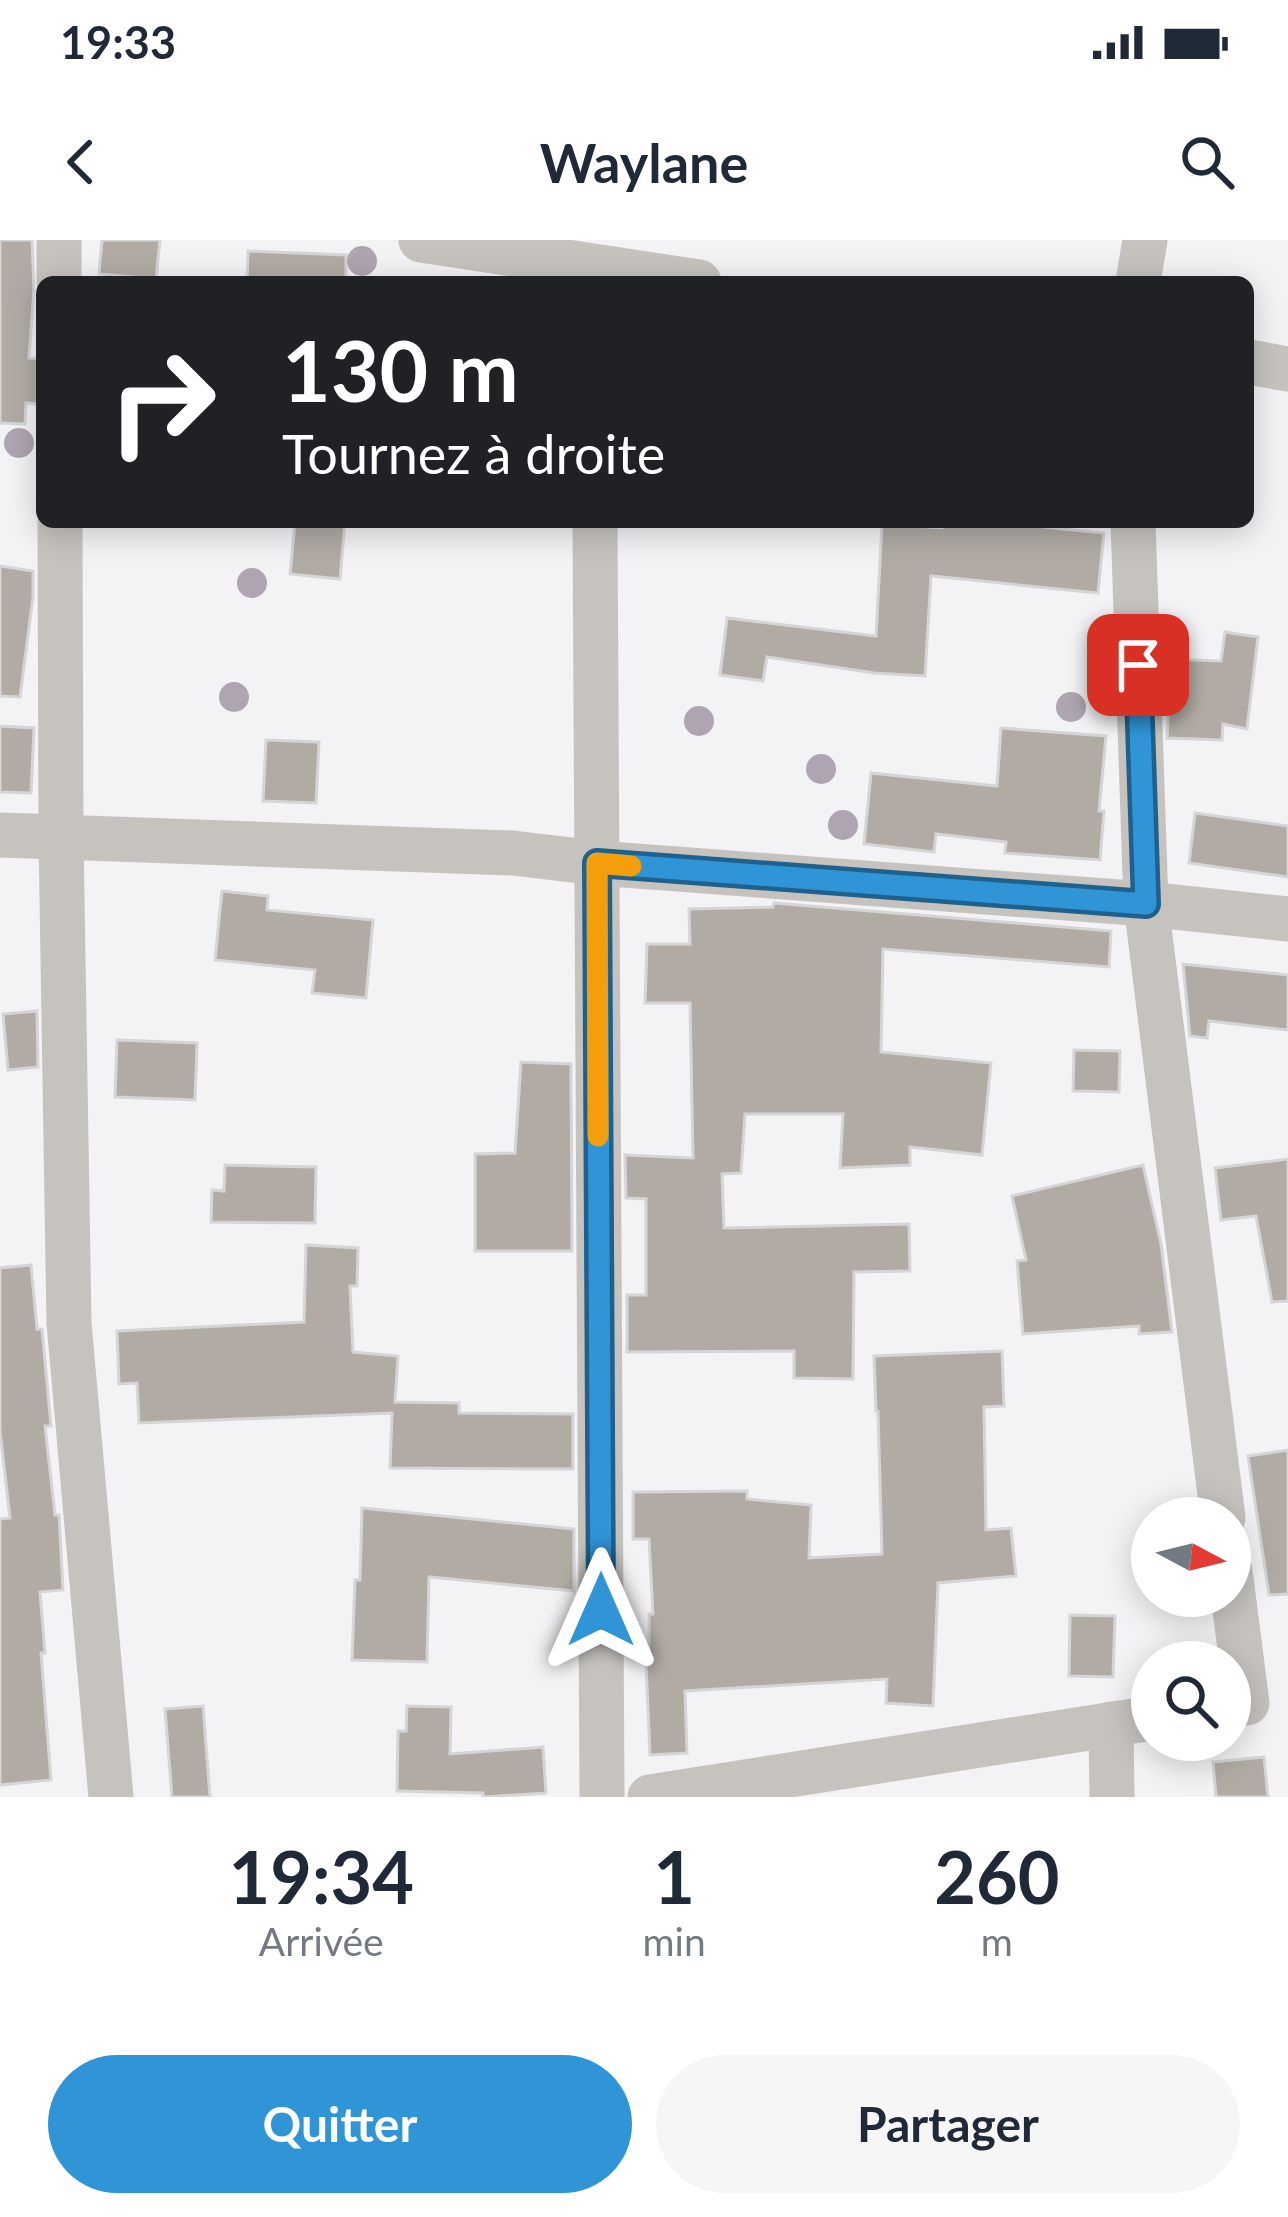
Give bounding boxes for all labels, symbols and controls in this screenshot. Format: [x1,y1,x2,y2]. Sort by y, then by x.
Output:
text: 19:33 [60,15,176,69]
icon: back [48,129,114,195]
icon: search [1174,129,1240,195]
text: Waylane [540,130,748,195]
text: 130 m [282,319,519,420]
icon: right [84,324,240,480]
text: Tournez à droite [282,421,665,486]
pin [1087,614,1189,716]
icon: arrive [1105,632,1171,698]
north arrow [1131,1497,1251,1617]
map controls [1131,1497,1251,1761]
position arrow [538,1547,664,1673]
button: search [1131,1641,1251,1761]
text: 19:34 [228,1833,414,1919]
text: 1 [653,1833,695,1919]
text: 260 [934,1833,1059,1919]
text: Arrivée [259,1918,384,1964]
text: min [643,1918,706,1964]
text: m [981,1918,1013,1964]
button: Quitter [48,2055,632,2193]
button: Partager [656,2055,1240,2193]

